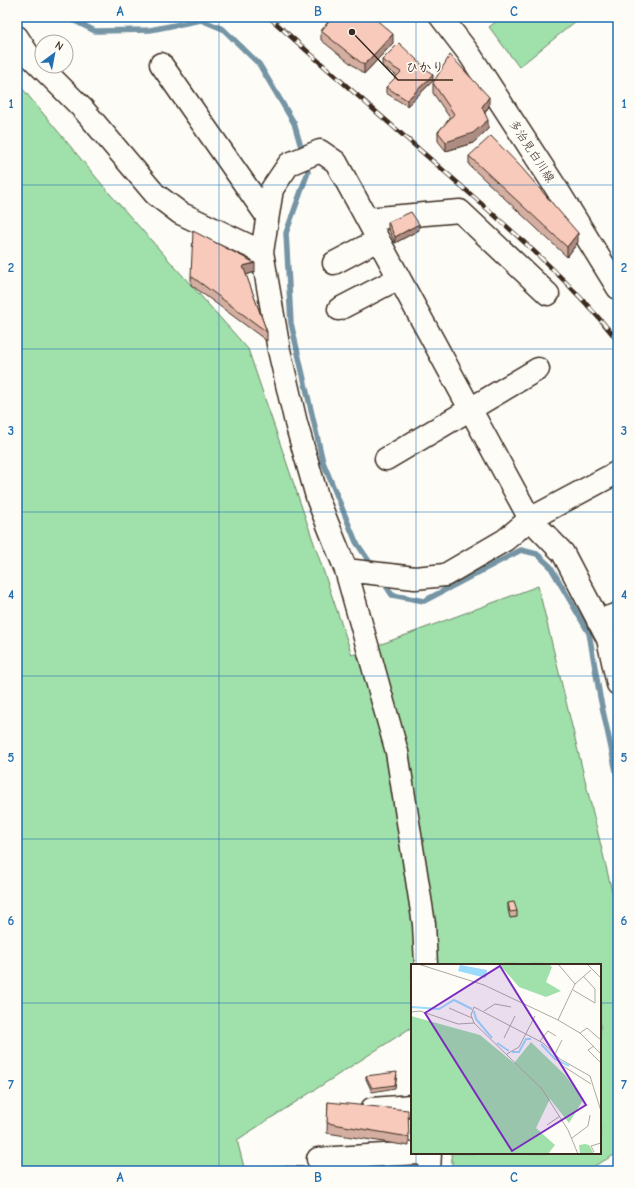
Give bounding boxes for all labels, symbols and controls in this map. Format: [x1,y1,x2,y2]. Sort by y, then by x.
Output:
text: A [116,4,124,19]
text: B [314,4,322,19]
text: C [510,4,518,19]
north arrow [34,34,74,74]
text: N [53,39,66,53]
callout: ひかり [398,55,453,80]
text: ひかり [405,60,445,75]
text: 1 [8,96,14,111]
text: 1 [621,96,627,111]
street label: 多治見白川線 [507,117,557,185]
text: 2 [8,260,14,275]
text: 2 [621,260,627,275]
text: 3 [8,423,14,438]
text: 3 [621,423,627,438]
text: 4 [8,587,14,602]
text: 4 [621,587,627,602]
text: 5 [8,750,15,765]
text: 5 [621,750,628,765]
text: 6 [8,913,15,928]
text: 6 [621,913,628,928]
inset map [411,964,601,1154]
text: 7 [8,1077,14,1092]
text: 7 [621,1077,627,1092]
text: A [116,1170,124,1185]
text: B [314,1170,322,1185]
text: C [510,1170,518,1185]

